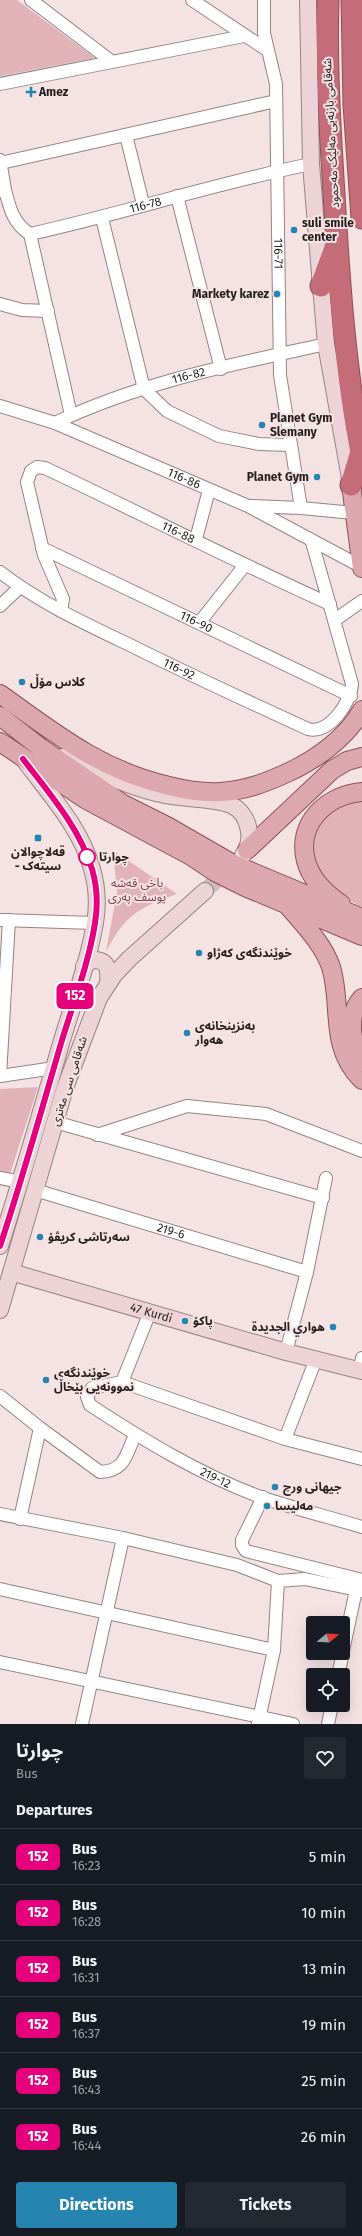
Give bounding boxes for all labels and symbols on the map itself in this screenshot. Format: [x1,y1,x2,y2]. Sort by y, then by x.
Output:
street label: شەقامی بازنەیی مەلیک مەحمود [320,58,342,208]
place label: Amez [38,85,69,99]
marker: Amez [26,87,36,97]
street label: 116-78 [128,194,163,216]
place label: suli smile center [302,216,354,244]
marker: suli smile center [289,225,299,235]
street label: 116-71 [271,238,286,269]
place label: Markety karez [192,287,269,301]
marker: Markety karez [272,289,282,299]
street label: 116-82 [170,364,207,387]
place label: Planet Gym Slemany [270,411,332,439]
marker: Planet Gym Slemany [257,420,267,430]
street label: 116-86 [165,465,203,492]
place label: Planet Gym [247,470,309,484]
marker: Planet Gym [312,472,322,482]
street label: 116-88 [160,519,197,546]
street label: 116-90 [178,608,215,636]
street label: 116-92 [161,655,197,683]
place label: کلاس مۆڵ [30,673,86,689]
marker: کلاس مۆڵ [17,677,27,687]
marker: قەلاچوالان - سیتەک [33,833,43,843]
place label: قەلاچوالان - سیتەک [11,845,65,873]
marker: چوارتا [78,848,96,866]
place label: چوارتا [99,850,129,866]
park label: باخی قەشە یوسف پەری [108,876,166,905]
place label: خوێندنگەی کەژاو [207,946,292,960]
marker: خوێندنگەی کەژاو [194,948,204,958]
line badge: 152 [52,983,98,1009]
place label: بەنزینخانەی هەوار [194,1019,255,1047]
marker: بەنزینخانەی هەوار [182,1028,192,1038]
street label: شەقامی سی مەتری [48,1034,90,1128]
street label: 219-6 [155,1220,187,1242]
place label: سەرتاشی کریڤۆ [48,1230,130,1244]
marker: سەرتاشی کریڤۆ [35,1232,45,1242]
street label: 47 Kurdi [128,1300,174,1326]
place label: پاکۆ [193,1314,213,1330]
marker: پاکۆ [180,1316,190,1326]
place label: هواري الجديدة [252,1320,325,1337]
marker: هواري الجديدة [328,1322,338,1332]
place label: خوێندنگەی نموونەیی بێخاڵ [54,1366,134,1394]
marker: خوێندنگەی نموونەیی بێخاڵ [41,1375,51,1385]
street label: 219-12 [198,1464,233,1491]
place label: جیهانی ورچ [283,1480,342,1496]
marker: جیهانی ورچ [270,1482,280,1492]
place label: مەلیسا [275,1499,313,1513]
marker: مەلیسا [262,1501,272,1511]
north arrow [306,1616,350,1660]

